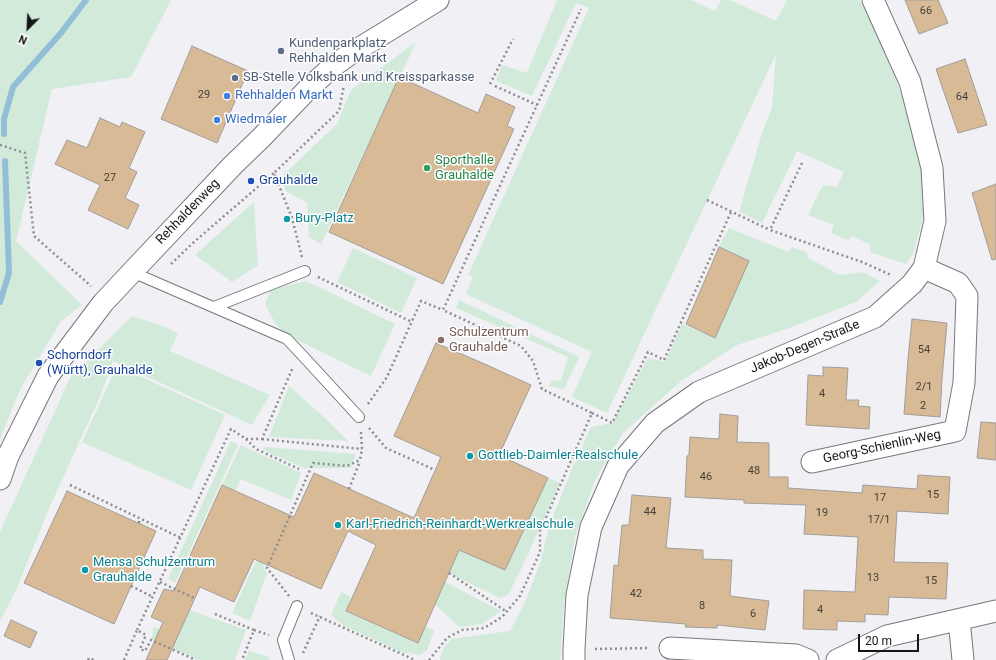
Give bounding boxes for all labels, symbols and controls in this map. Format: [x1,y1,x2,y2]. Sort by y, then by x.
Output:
house number: 66 [920,4,932,18]
north arrow [8,8,48,48]
text: N [17,32,29,47]
place label: Kundenparkplatz Rehhalden Markt [289,36,387,67]
marker: Kundenparkplatz Rehhalden Markt [276,46,286,56]
place label: SB-Stelle Volksbank und Kreissparkasse [243,70,475,86]
marker: SB-Stelle Volksbank und Kreissparkasse [230,73,240,83]
house number: 29 [198,88,210,102]
place label: Rehhalden Markt [235,88,333,104]
house number: 64 [956,90,968,104]
marker: Rehhalden Markt [222,91,232,101]
place label: Wiedmaier [225,112,287,128]
marker: Wiedmaier [212,115,222,125]
place label: Sporthalle Grauhalde [435,153,494,184]
marker: Sporthalle Grauhalde [422,163,432,173]
house number: 27 [104,171,116,185]
place label: Grauhalde [259,173,318,189]
street label: Rehhaldenweg [153,176,223,248]
marker: Grauhalde [246,176,256,186]
place label: Bury-Platz [295,211,354,227]
marker: Bury-Platz [282,214,292,224]
street label: Jakob-Degen-Straße [748,317,862,377]
place label: Schulzentrum Grauhalde [449,325,529,356]
marker: Schulzentrum Grauhalde [436,335,446,345]
house number: 54 [918,343,930,357]
place label: Schorndorf (Württ), Grauhalde [47,348,153,379]
marker: Schorndorf (Württ), Grauhalde [34,358,44,368]
house number: 2/1 [916,380,932,394]
house number: 4 [819,387,825,401]
house number: 2 [920,399,926,413]
street label: Georg-Schienlin-Weg [822,427,942,467]
place label: Gottlieb-Daimler-Realschule [478,448,638,464]
marker: Gottlieb-Daimler-Realschule [465,451,475,461]
house number: 48 [748,464,760,478]
house number: 46 [700,470,712,484]
house number: 15 [927,488,939,502]
house number: 17 [874,491,886,505]
house number: 44 [644,505,656,519]
house number: 19 [816,506,828,520]
house number: 17/1 [867,513,891,527]
place label: Karl-Friedrich-Reinhardt-Werkrealschule [346,517,574,533]
marker: Karl-Friedrich-Reinhardt-Werkrealschule [333,520,343,530]
place label: Mensa Schulzentrum Grauhalde [93,555,215,586]
marker: Mensa Schulzentrum Grauhalde [80,565,90,575]
house number: 13 [867,571,879,585]
house number: 15 [925,574,937,588]
house number: 42 [630,587,642,601]
house number: 8 [699,599,705,613]
house number: 4 [817,603,823,617]
house number: 6 [750,607,756,621]
scale bar [860,626,921,652]
text: 20 m [865,634,892,648]

